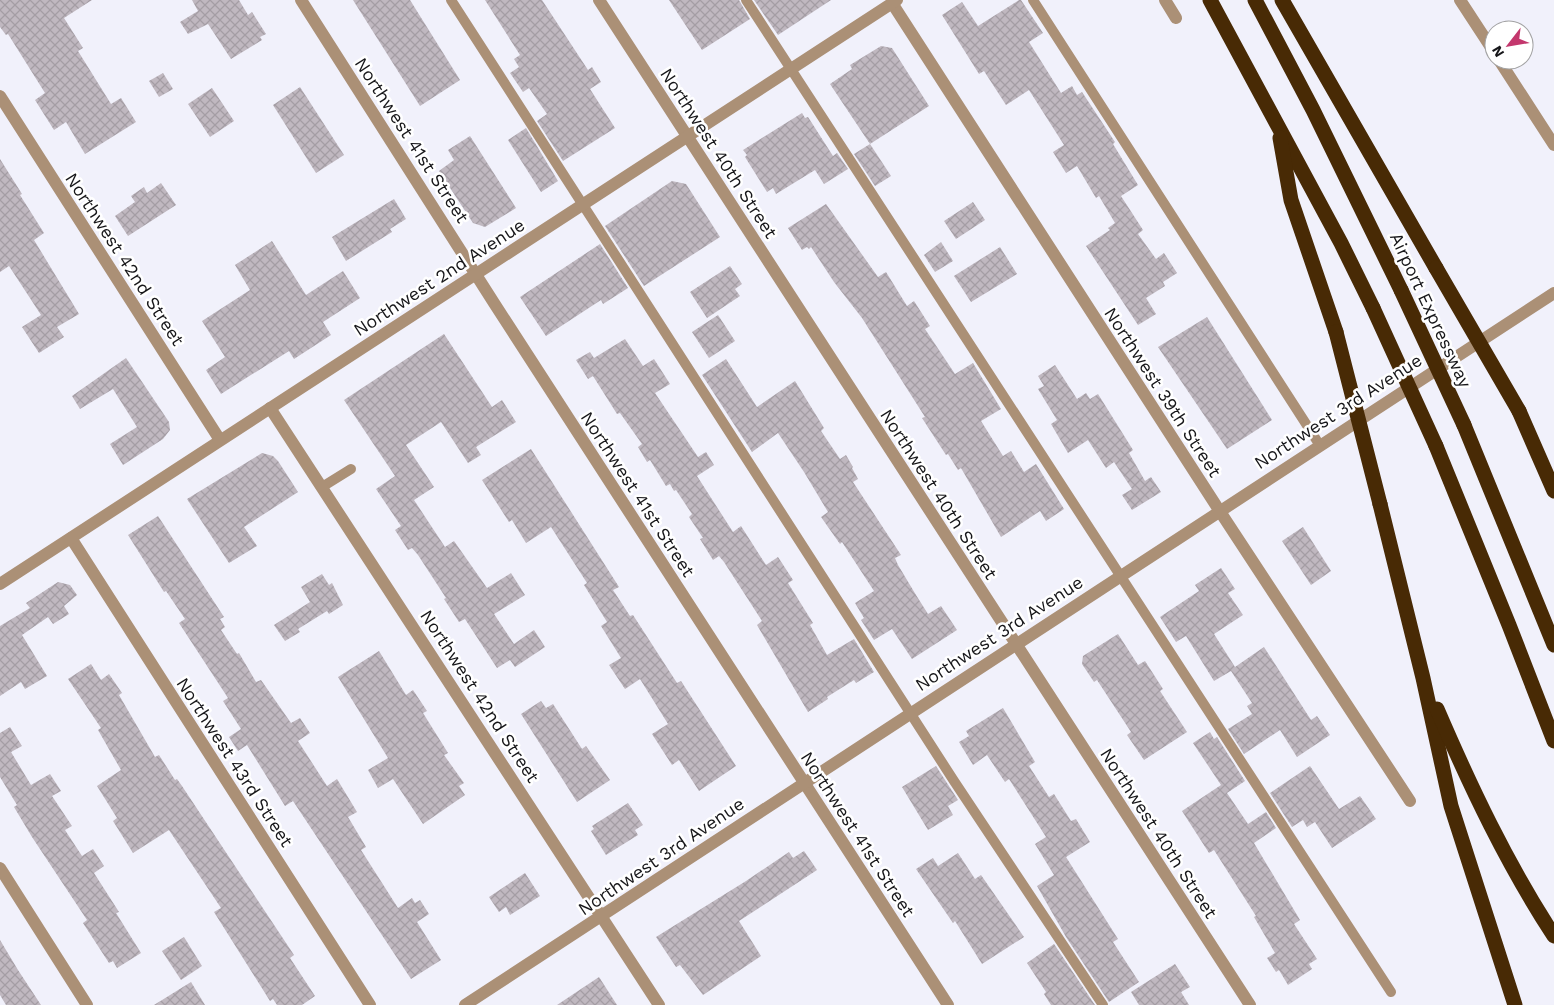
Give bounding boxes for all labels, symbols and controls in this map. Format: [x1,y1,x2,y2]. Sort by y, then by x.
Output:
north arrow [1484,20,1534,70]
text: N [1488,43,1507,60]
street label: Northwest 41st Street [351,54,474,227]
street label: Northwest 40th Street [656,64,782,242]
street label: Northwest 42nd Street [61,169,189,350]
street label: Northwest 2nd Avenue [350,214,528,340]
street label: Airport Expressway [1386,229,1476,391]
street label: Northwest 39th Street [1100,303,1226,481]
street label: Northwest 3rd Avenue [1250,349,1426,473]
street label: Northwest 40th Street [876,405,1002,583]
street label: Northwest 41st Street [577,408,700,581]
street label: Northwest 3rd Avenue [911,571,1087,695]
street label: Northwest 42nd Street [416,606,544,787]
street label: Northwest 43rd Street [172,673,298,851]
street label: Northwest 40th Street [1096,744,1222,922]
street label: Northwest 41st Street [797,748,920,921]
street label: Northwest 3rd Avenue [574,793,748,919]

